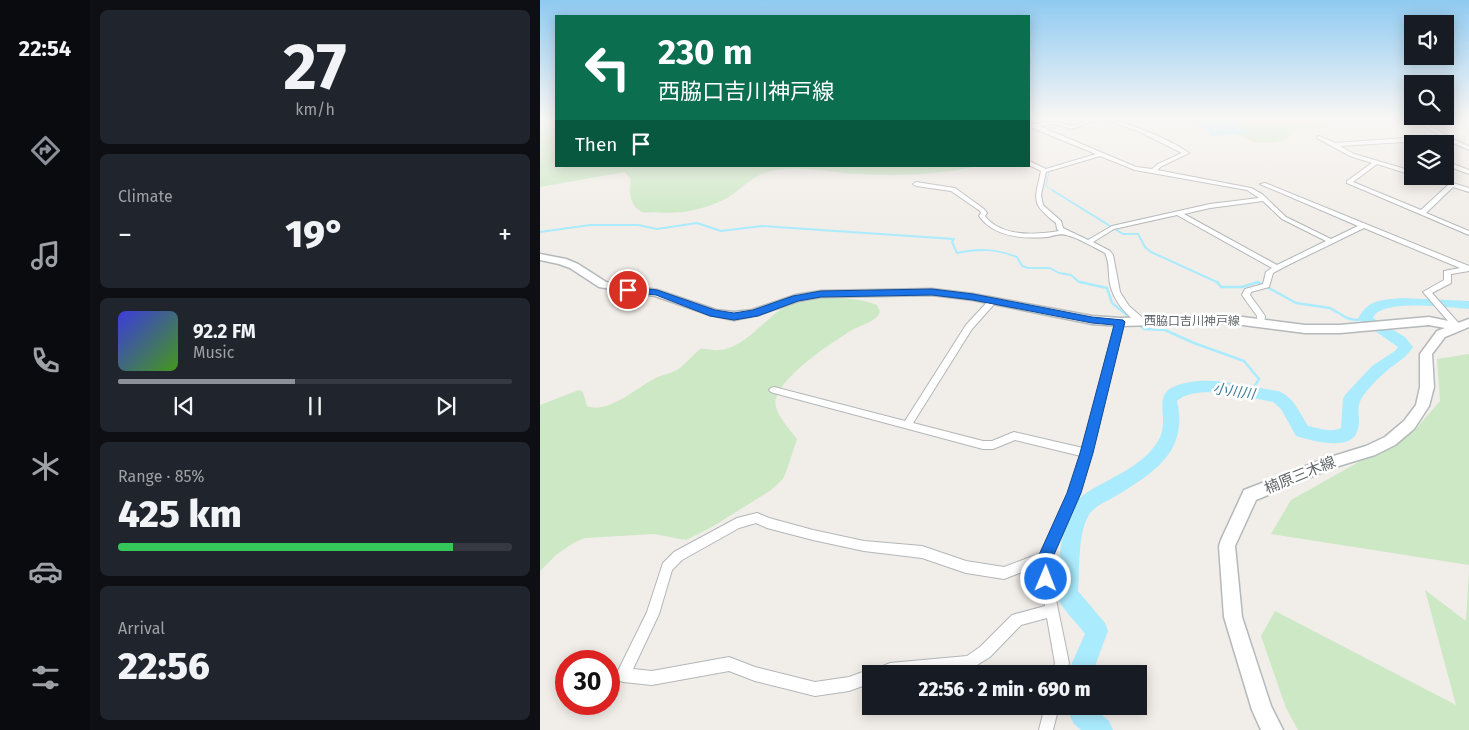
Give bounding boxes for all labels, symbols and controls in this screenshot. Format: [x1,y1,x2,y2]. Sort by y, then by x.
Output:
map controls [1404,15,1454,185]
button: sound [1404,15,1454,65]
text: 27 [283,28,347,106]
text: 230 m [658,31,752,73]
text: 22:54 [19,35,71,62]
icon: left [575,35,640,100]
button: search [1404,75,1454,125]
text: 西脇口吉川神戸線 [658,78,834,105]
text: km/h [295,100,335,119]
icon: arrive [627,130,655,158]
icon: directions [28,133,63,168]
text: Then [575,133,617,156]
button: layers [1404,135,1454,185]
text: Climate [118,187,173,206]
text: 19° [285,211,345,257]
text: − [118,218,132,251]
text: + [498,218,512,251]
icon: music [28,238,63,273]
pin [607,269,649,311]
icon: arrive [614,276,642,304]
street label: 西脇口吉川神戸線 [1144,314,1240,328]
text: 92.2 FM [193,320,256,343]
icon: phone [28,343,63,378]
text: Music [193,343,234,362]
water label: 小川川 [1212,380,1258,403]
icon: previous [170,392,198,420]
icon: pause [301,392,329,420]
icon: next [432,392,460,420]
icon: climate [28,449,63,484]
street label: 楠原三木線 [1262,453,1338,497]
text: Range · 85% [118,467,204,486]
text: 425 km [118,491,242,537]
position arrow [1019,552,1071,604]
icon: car [28,554,63,589]
text: Arrival [118,619,165,638]
text: 22:56 [118,643,210,689]
speed limit sign: 30 [555,650,620,715]
icon: filters [28,660,63,695]
text: 22:56 · 2 min · 690 m [919,678,1090,701]

